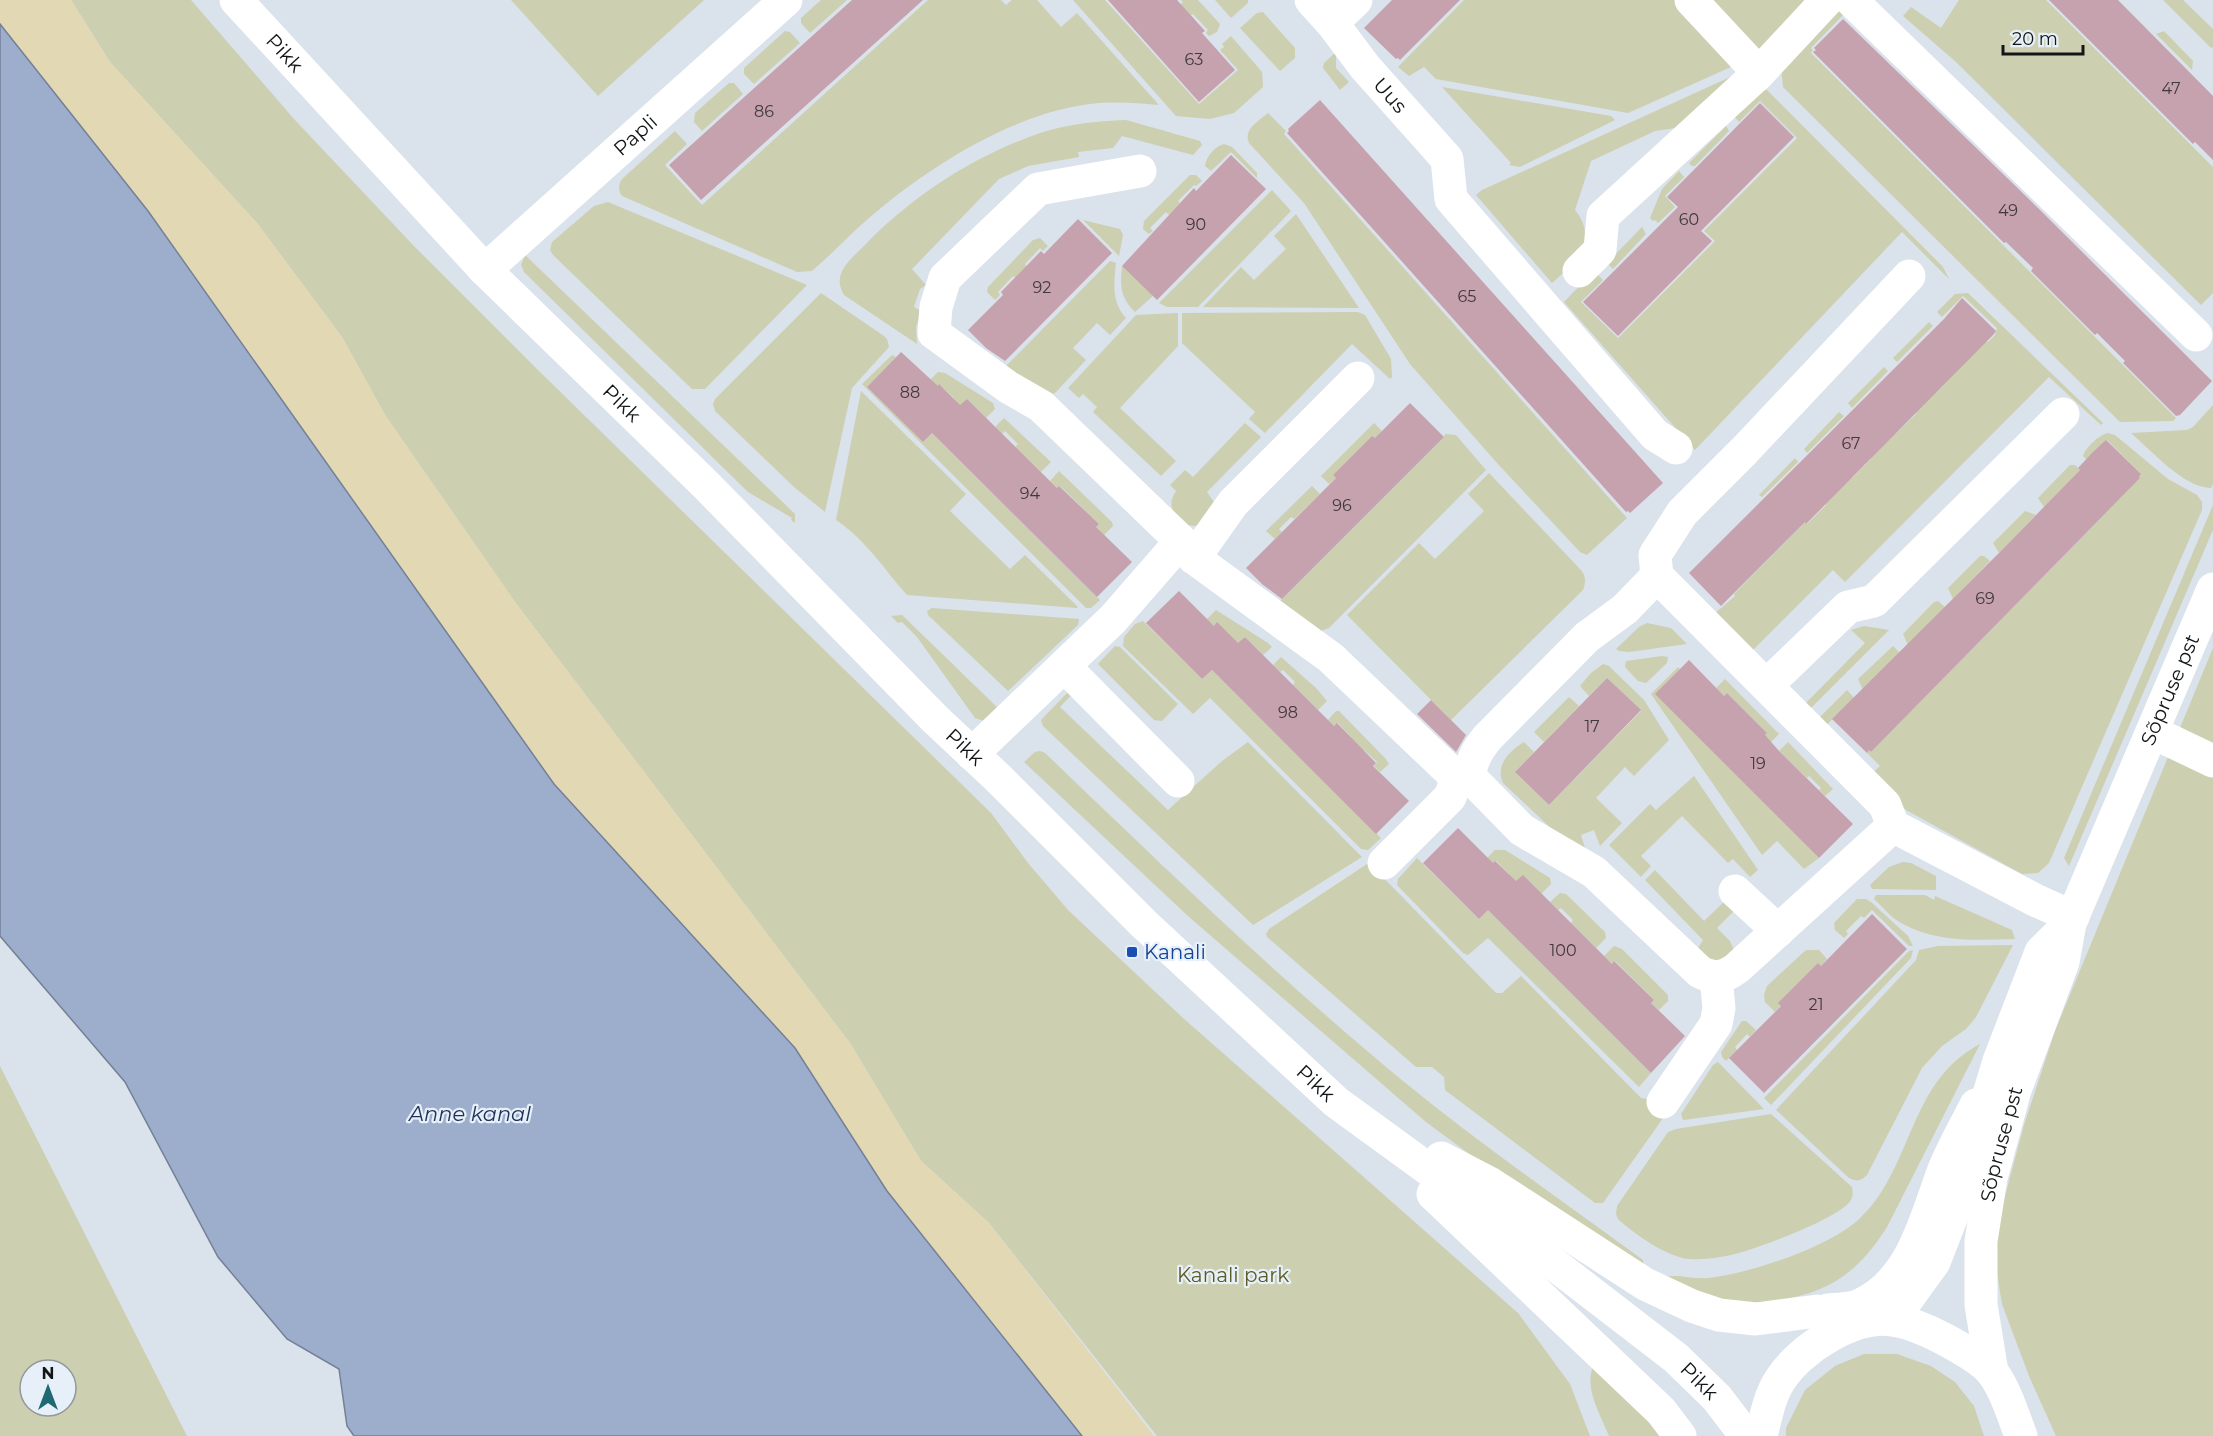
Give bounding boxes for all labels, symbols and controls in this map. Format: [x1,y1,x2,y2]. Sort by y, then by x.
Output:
scale bar [2003,18,2082,56]
text: 20 m [2012,28,2058,50]
street label: Pikk [261,29,308,77]
house number: 63 [1185,50,1203,69]
street label: Uus [1368,73,1412,118]
house number: 47 [2161,79,2181,98]
house number: 86 [754,102,774,121]
street label: Papli [609,109,662,161]
house number: 49 [1998,201,2018,220]
house number: 60 [1679,210,1699,229]
house number: 90 [1186,215,1206,234]
house number: 92 [1033,278,1051,297]
house number: 65 [1458,287,1476,306]
street label: Pikk [598,379,646,427]
house number: 88 [900,383,920,402]
house number: 67 [1841,434,1861,453]
house number: 94 [1020,484,1041,503]
house number: 96 [1332,496,1352,515]
house number: 69 [1975,589,1995,608]
street label: Sõpruse pst [2136,631,2204,749]
house number: 98 [1278,703,1298,722]
house number: 17 [1584,717,1600,736]
street label: Pikk [941,723,989,771]
house number: 19 [1750,754,1766,773]
place label: Kanali [1144,940,1206,964]
house number: 100 [1550,941,1576,960]
marker: Kanali [1125,945,1139,959]
house number: 21 [1809,995,1823,1014]
street label: Pikk [1292,1060,1340,1107]
street label: Sõpruse pst [1975,1084,2027,1204]
water label: Anne kanal [407,1101,531,1126]
park label: Kanali park [1177,1263,1289,1287]
street label: Pikk [1675,1357,1723,1405]
north arrow [18,1358,78,1418]
text: N [42,1364,54,1383]

